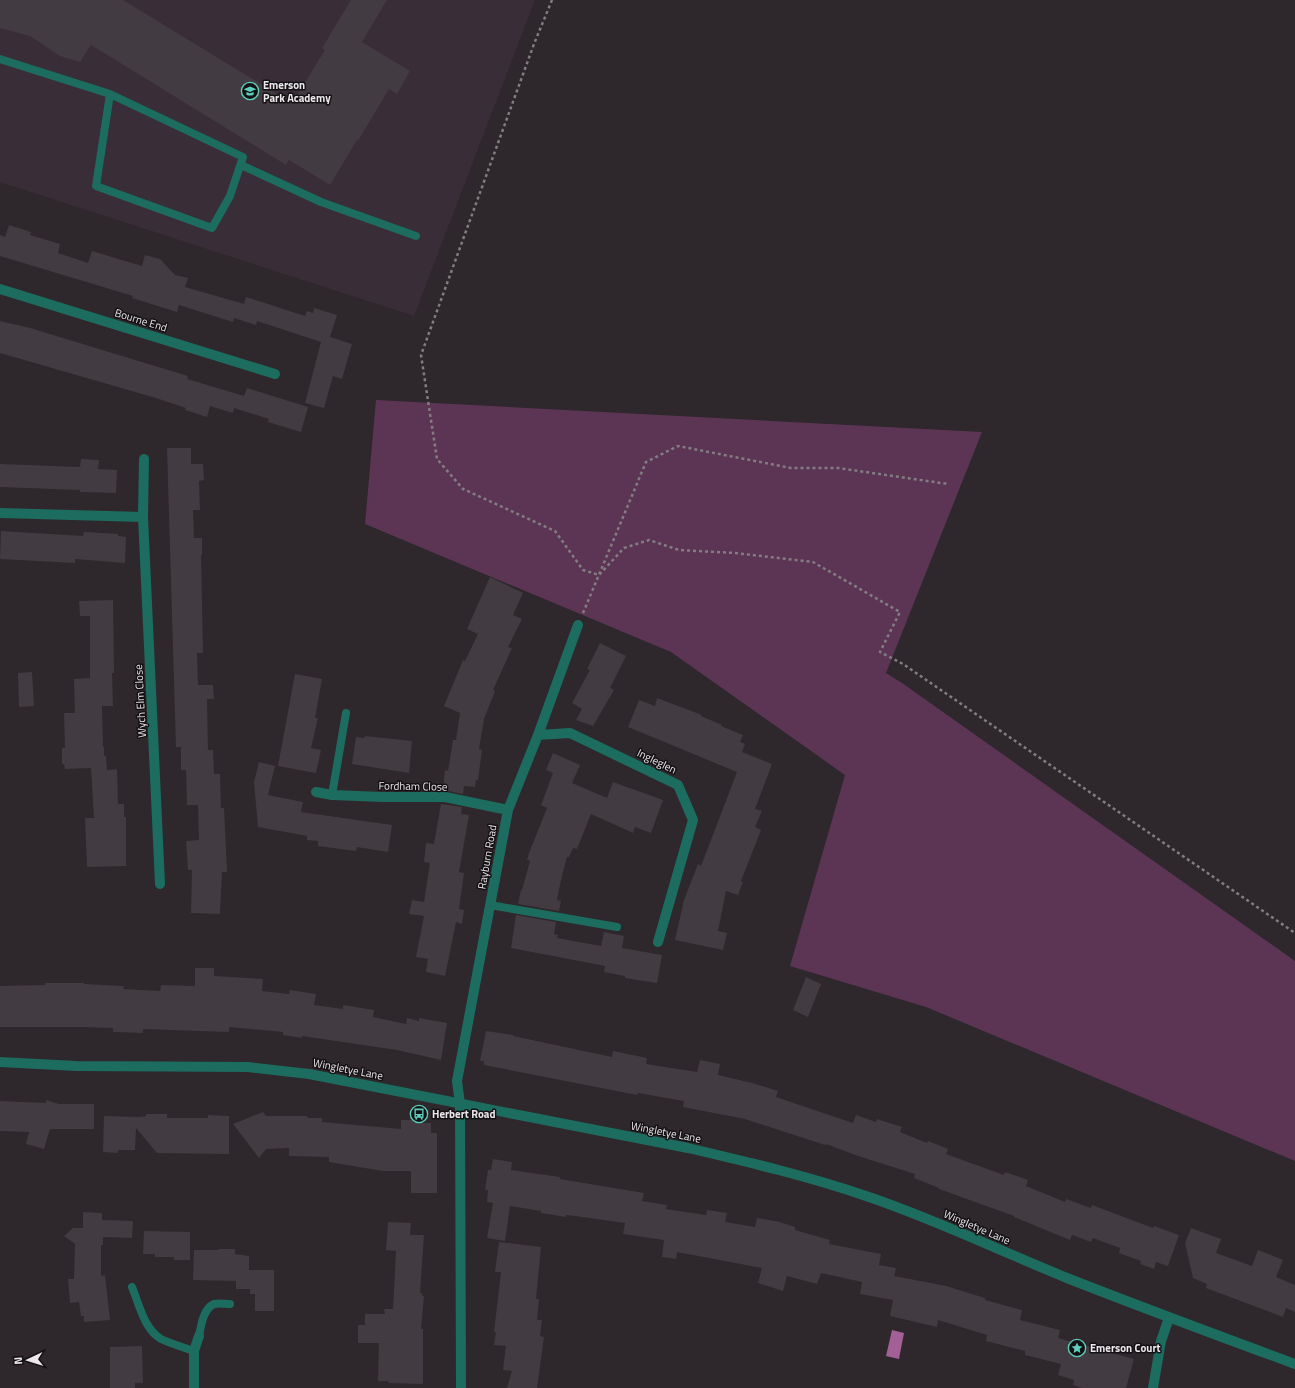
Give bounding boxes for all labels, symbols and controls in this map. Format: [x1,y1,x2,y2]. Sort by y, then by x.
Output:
place label: Emerson Park Academy [263,77,331,106]
school or university icon: Emerson Park Academy [240,81,260,101]
street label: Bourne End [113,304,169,336]
street label: Wych Elm Close [130,664,150,738]
street label: Ingleglen [635,745,679,777]
street label: Fordham Close [378,777,448,795]
street label: Rayburn Road [473,823,501,890]
street label: Wingletye Lane [312,1054,385,1084]
bus stop icon: Herbert Road [409,1104,429,1124]
place label: Herbert Road [432,1106,495,1122]
street label: Wingletye Lane [630,1117,703,1147]
street label: Wingletye Lane [941,1206,1013,1248]
place icon: Emerson Court [1067,1338,1087,1358]
north arrow [8,1340,48,1380]
place label: Emerson Court [1090,1340,1161,1356]
text: N [10,1356,26,1365]

